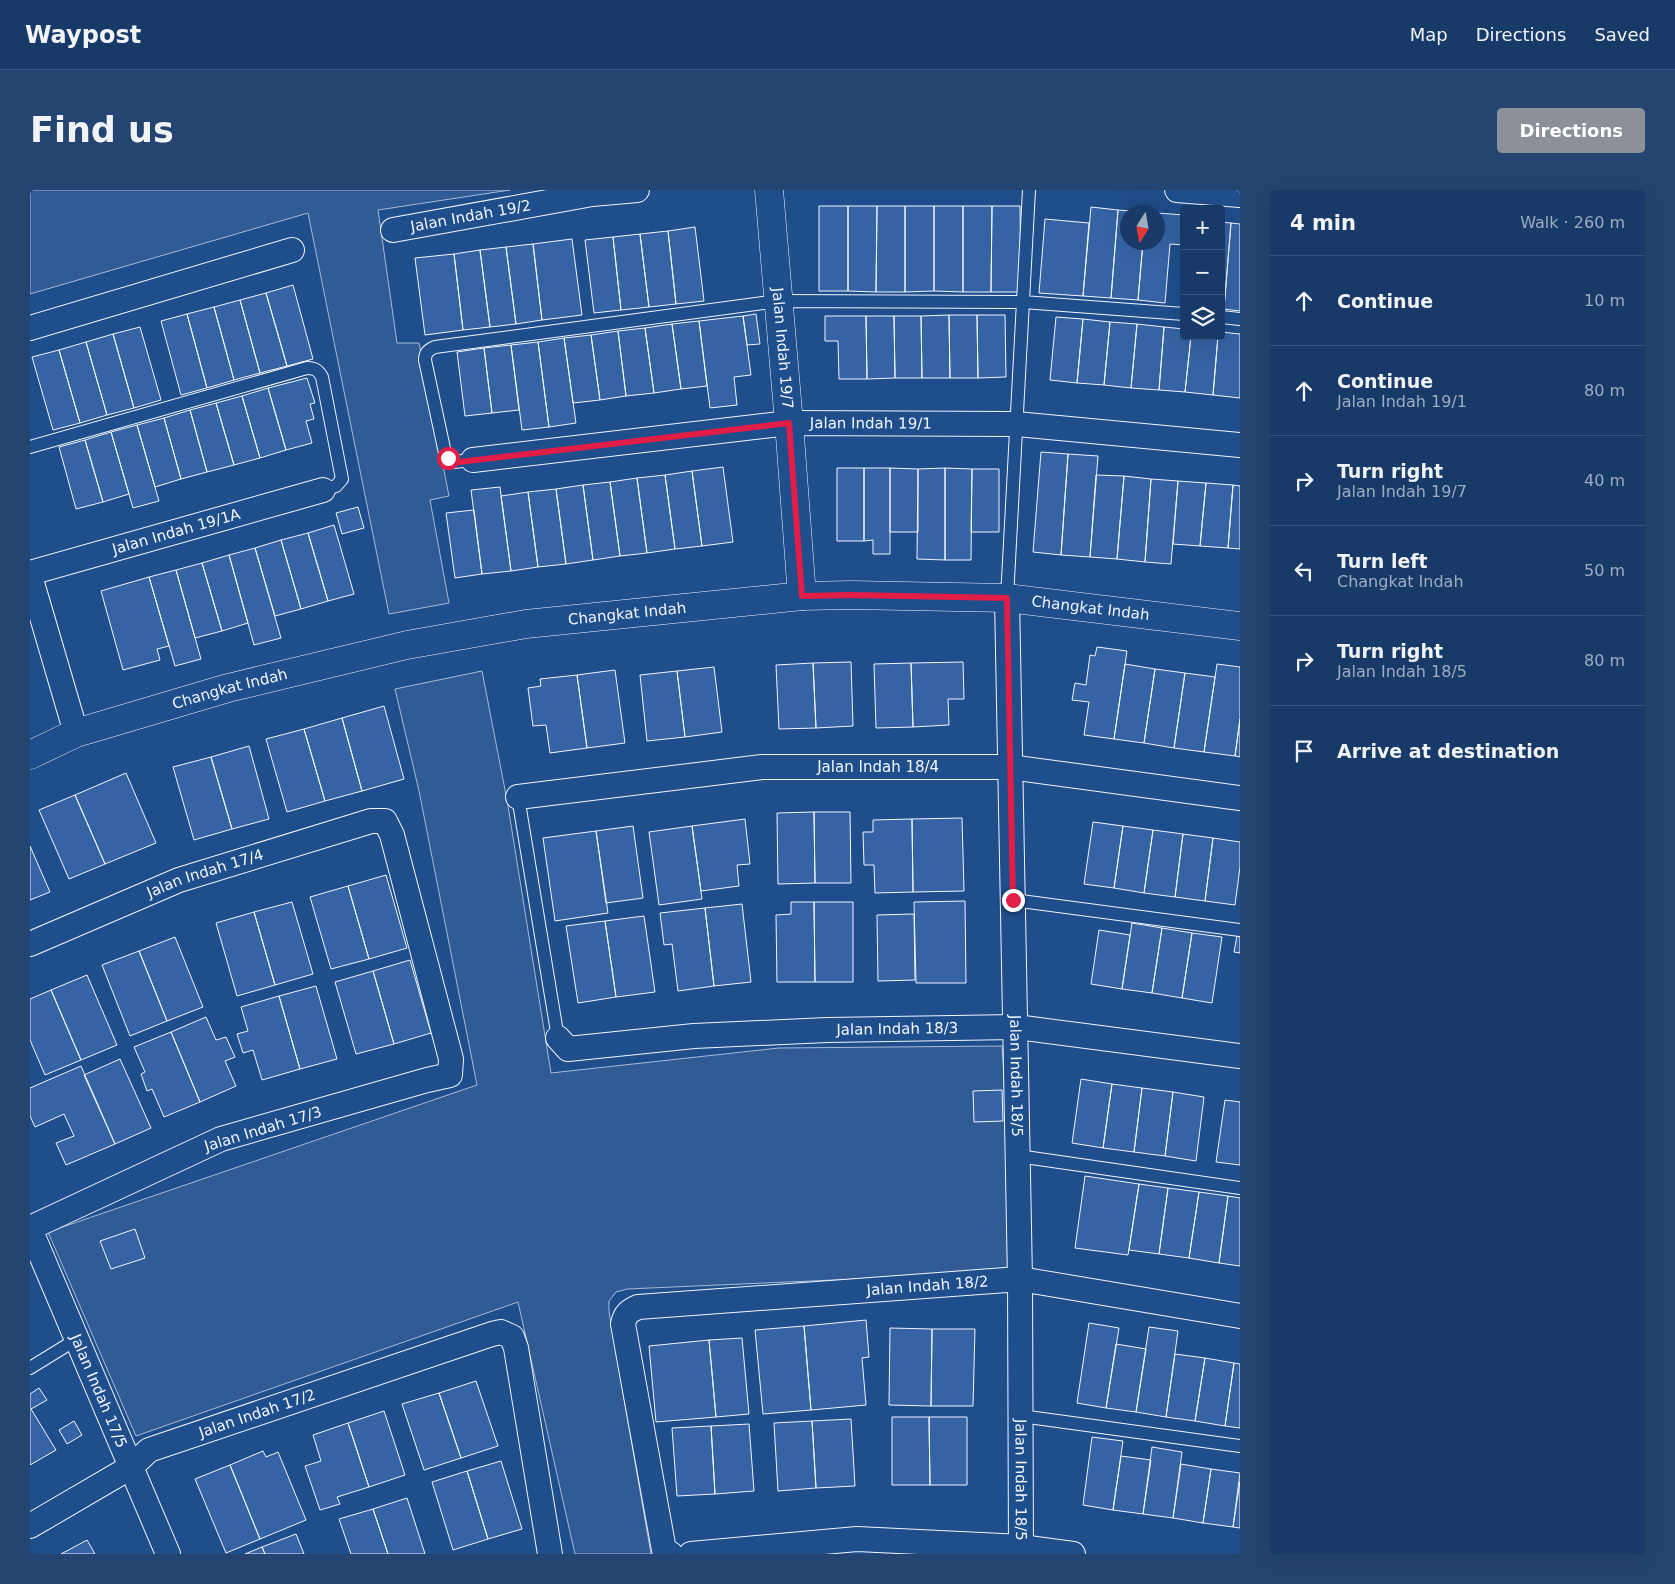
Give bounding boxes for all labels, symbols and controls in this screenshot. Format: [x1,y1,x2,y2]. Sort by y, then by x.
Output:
text: Waypost [25,21,141,49]
text: Map [1410,24,1448,45]
text: Directions [1476,24,1566,45]
text: Saved [1594,24,1650,45]
button: Directions [1497,108,1645,153]
text: Find us [30,110,174,150]
street label: Jalan Indah 19/2 [408,196,532,236]
north arrow [1120,205,1165,250]
map controls [1180,205,1225,340]
button: + [1180,205,1225,250]
text: 4 min [1290,211,1356,235]
text: Walk · 260 m [1520,213,1625,232]
button: − [1180,250,1225,295]
street label: Jalan Indah 19/7 [768,286,797,410]
icon: ahead [1290,287,1318,315]
text: Continue [1337,290,1433,312]
text: 10 m [1584,291,1625,310]
button: layers [1180,295,1225,340]
text: Continue [1337,370,1433,392]
icon: ahead [1290,377,1318,405]
text: 80 m [1584,381,1625,400]
text: Jalan Indah 19/1 [1337,392,1467,411]
street label: Jalan Indah 19/1 [809,414,932,433]
route start [437,447,460,470]
text: Turn right [1337,460,1443,482]
icon: right [1290,467,1318,495]
text: 40 m [1584,471,1625,490]
text: Jalan Indah 19/7 [1337,482,1467,501]
street label: Jalan Indah 19/1A [109,505,243,559]
text: Turn left [1337,550,1428,572]
icon: left [1290,557,1318,585]
text: 50 m [1584,561,1625,580]
text: Changkat Indah [1337,572,1464,591]
street label: Changkat Indah [1030,592,1151,624]
street label: Changkat Indah [567,599,687,629]
text: Turn right [1337,640,1443,662]
icon: right [1290,647,1318,675]
text: 80 m [1584,651,1625,670]
text: Jalan Indah 18/5 [1337,662,1467,681]
street label: Changkat Indah [170,665,289,713]
icon: arrive [1290,737,1318,765]
text: Arrive at destination [1337,740,1559,762]
street label: Jalan Indah 18/4 [816,758,939,776]
street label: Jalan Indah 17/4 [143,846,266,902]
route end [1002,889,1025,912]
street label: Jalan Indah 18/5 [1006,1014,1026,1137]
street label: Jalan Indah 18/3 [835,1019,958,1039]
street label: Jalan Indah 17/3 [201,1103,324,1156]
street label: Jalan Indah 18/2 [865,1272,989,1299]
street label: Jalan Indah 17/5 [66,1330,131,1451]
street label: Jalan Indah 17/2 [196,1385,318,1442]
street label: Jalan Indah 18/5 [1012,1418,1030,1541]

